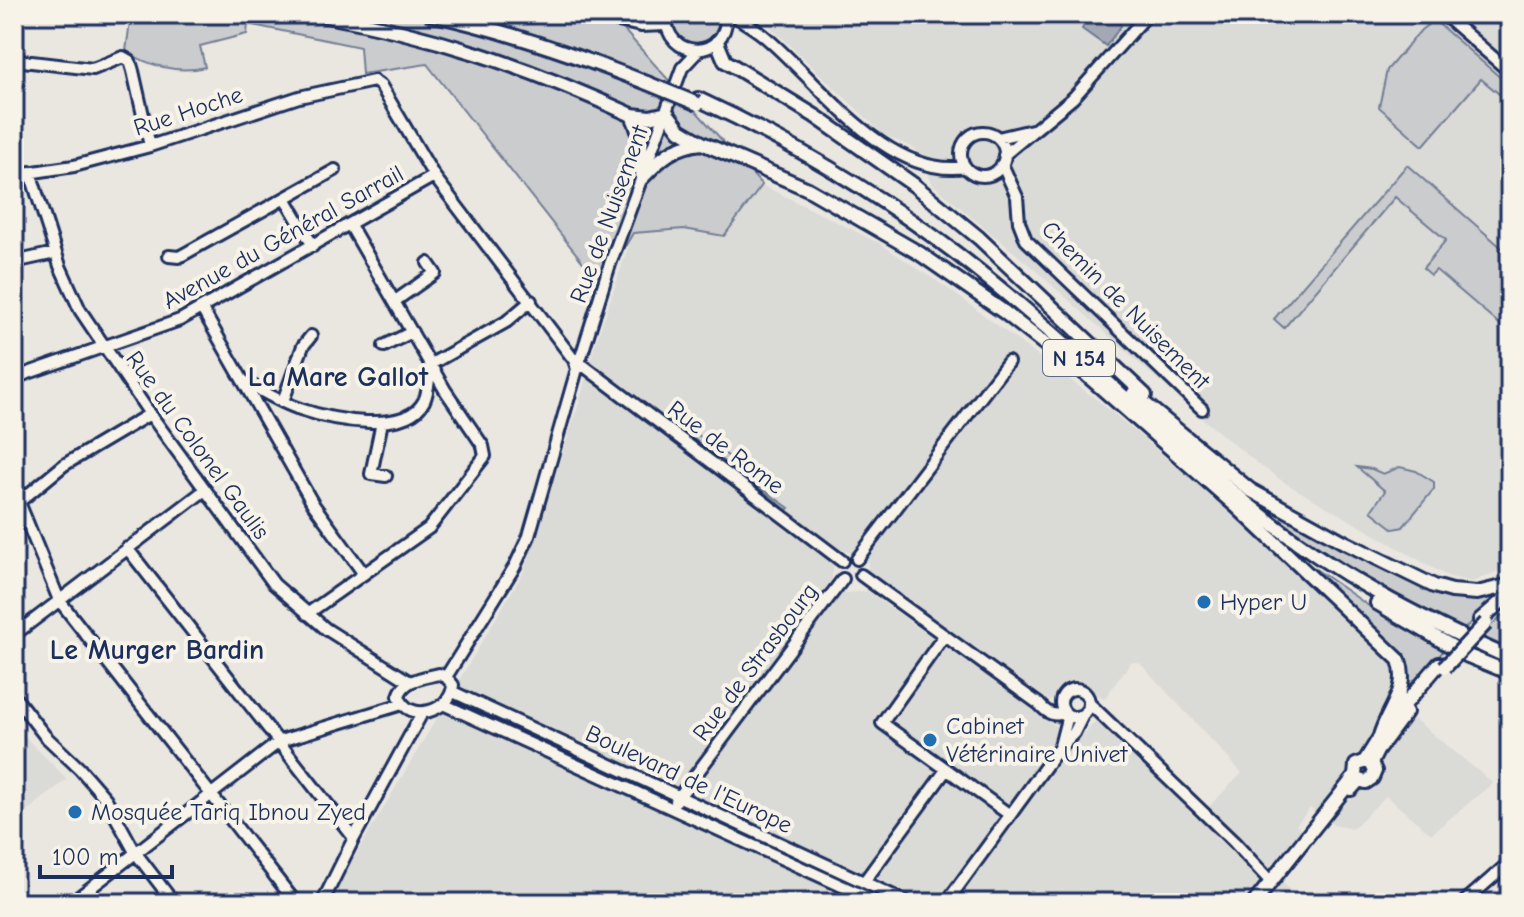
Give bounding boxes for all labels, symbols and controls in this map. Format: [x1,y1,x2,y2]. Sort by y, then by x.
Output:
street label: Rue Hoche [130,80,246,142]
street label: Rue de Nuisement [564,120,654,307]
street label: Avenue du Général Sarrail [158,159,408,315]
street label: Chemin de Nuisement [1036,215,1217,396]
road number: N 154 [1043,340,1115,376]
street label: Rue du Colonel Gaulis [120,345,276,545]
district label: La Mare Gallot [248,361,429,393]
street label: Rue de Rome [662,394,790,500]
street label: Rue de Strasbourg [687,578,823,746]
place label: Hyper U [1220,588,1307,616]
marker: Hyper U [1195,593,1213,611]
district label: Le Murger Bardin [50,634,264,666]
place label: Cabinet Vétérinaire Univet [946,712,1128,768]
street label: Boulevard de l'Europe [581,719,797,839]
marker: Cabinet Vétérinaire Univet [921,731,939,749]
place label: Mosquée Tariq Ibnou Zyed [91,798,366,826]
marker: Mosquée Tariq Ibnou Zyed [66,803,84,821]
scale bar [40,829,172,879]
text: 100 m [52,843,119,871]

